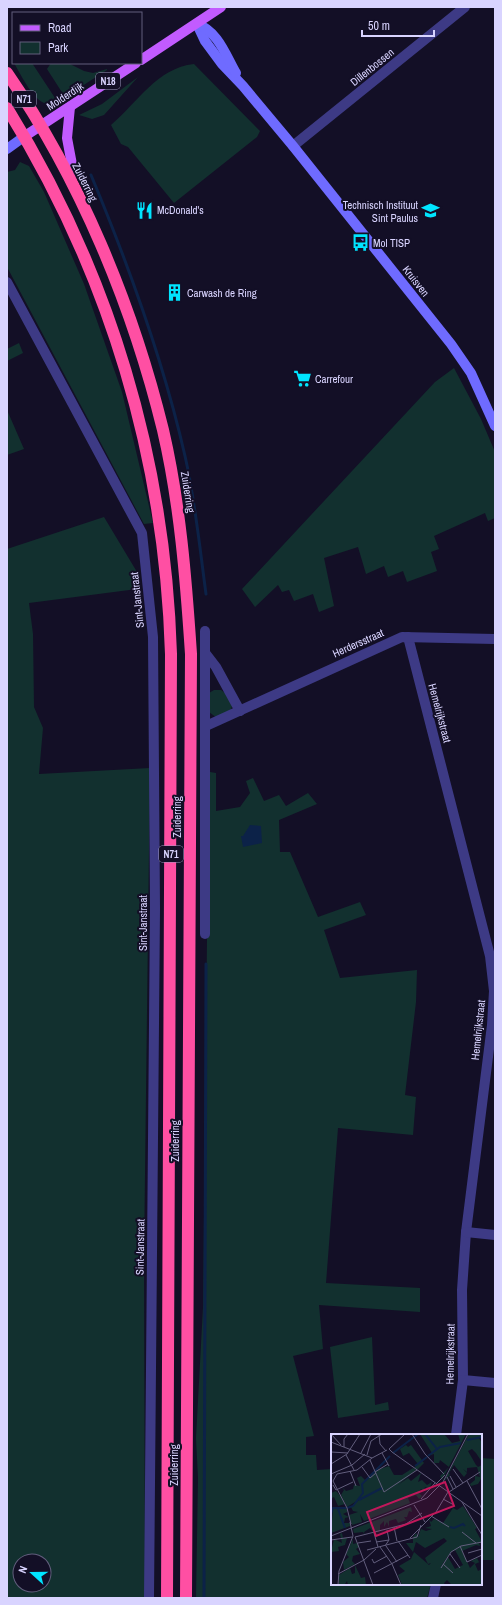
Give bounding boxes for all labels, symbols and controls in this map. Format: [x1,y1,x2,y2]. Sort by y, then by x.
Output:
legend [12,12,142,64]
scale bar [362,12,434,38]
text: 50 m [368,18,390,34]
text: Road [48,20,72,36]
text: Park [48,40,68,56]
street label: Dillenbossen [347,45,397,89]
road number: N18 [96,73,120,89]
street label: Molderdijk [44,79,87,113]
road number: N71 [12,91,36,107]
street label: Zuiderring [69,160,101,204]
place label: Technisch Instituut Sint Paulus [343,198,418,225]
restaurant icon: McDonald's [134,200,154,220]
school or university icon: Technisch Instituut Sint Paulus [421,201,441,221]
place label: McDonald's [157,203,204,217]
bus stop icon: Mol TISP [350,233,370,253]
place label: Mol TISP [373,236,410,250]
street label: Kruisven [400,263,432,299]
building icon: Carwash de Ring [164,283,184,303]
place label: Carwash de Ring [187,286,257,300]
supermarket icon: Carrefour [292,369,312,389]
place label: Carrefour [315,372,353,386]
street label: Zuiderring [178,470,198,514]
street label: Sint-Janstraat [127,571,147,629]
street label: Herdersstraat [330,625,386,661]
street label: Hemelrijkstraat [425,682,455,745]
street label: Zuiderring [170,796,184,838]
road number: N71 [159,846,183,862]
street label: Sint-Janstraat [136,894,150,951]
street label: Hemelrijkstraat [468,999,488,1061]
street label: Zuiderring [168,1120,182,1162]
street label: Sint-Janstraat [133,1218,147,1275]
street label: Hemelrijkstraat [442,1323,458,1384]
inset map [331,1434,482,1585]
street label: Zuiderring [167,1444,181,1486]
north arrow [12,1553,52,1593]
text: N [15,1564,30,1575]

